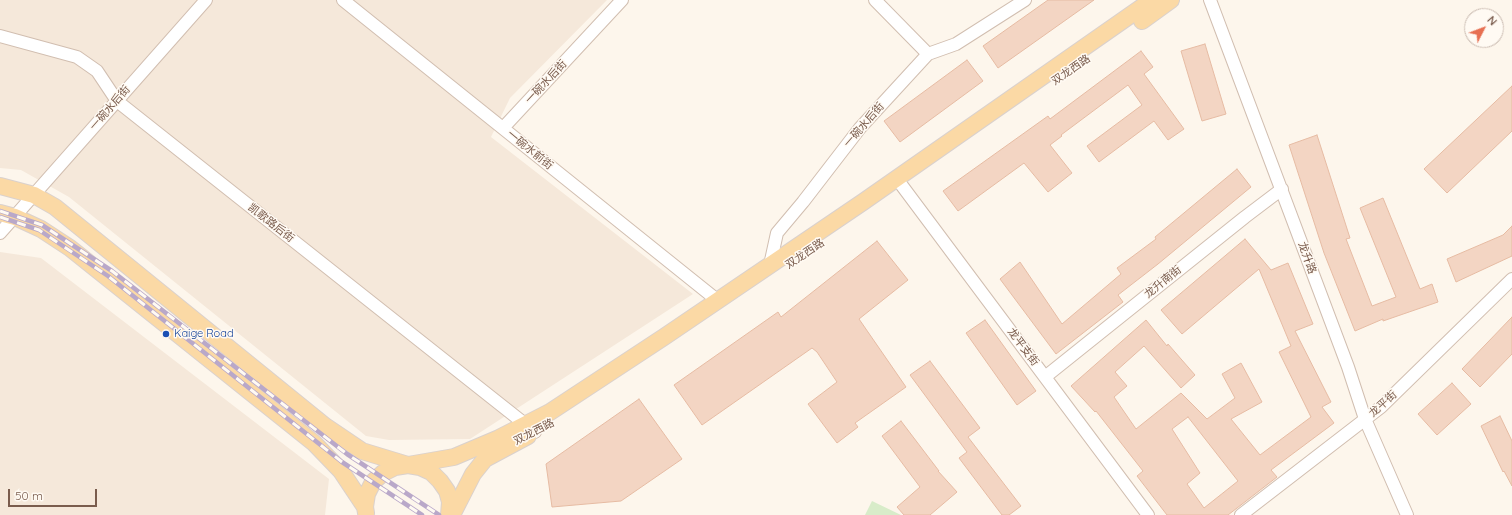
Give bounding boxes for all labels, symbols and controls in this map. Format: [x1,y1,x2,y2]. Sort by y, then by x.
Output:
north arrow [1464,8,1504,48]
text: N [1484,13,1500,28]
street label: 双龙西路 [1049,52,1093,88]
street label: 一碗水后街 [522,57,570,107]
street label: 一碗水后街 [87,83,133,133]
street label: 一碗水后街 [841,100,887,150]
street label: 一碗水前街 [504,128,556,172]
street label: 凯歌路后街 [245,201,297,245]
street label: 双龙西路 [783,236,827,272]
street label: 龙升路 [1295,240,1319,276]
street label: 龙升南街 [1142,263,1184,301]
street label: 龙平支街 [1004,325,1042,369]
place label: Kaige Road [174,327,234,341]
marker: Kaige Road [161,329,171,339]
street label: 龙平街 [1366,388,1400,420]
street label: 双龙西路 [511,416,557,448]
scale bar [10,481,99,507]
text: 50 m [15,488,43,503]

